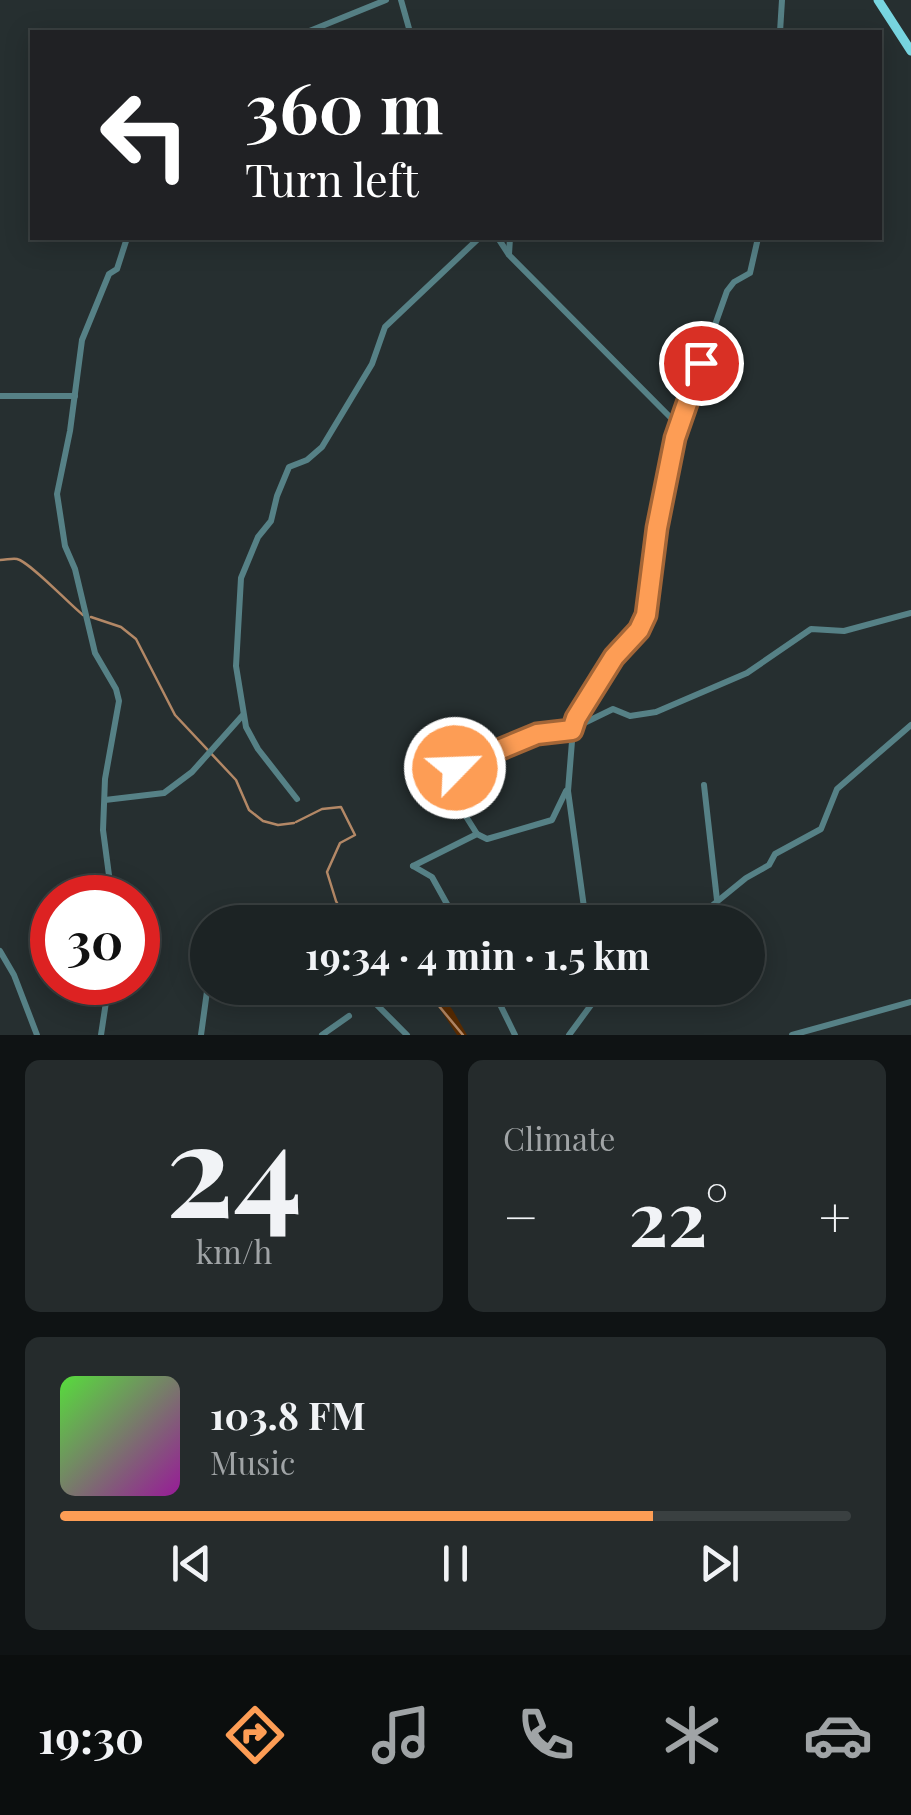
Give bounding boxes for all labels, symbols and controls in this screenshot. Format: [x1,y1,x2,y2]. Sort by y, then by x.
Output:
text: 360 m [245,58,443,152]
icon: left [80,70,210,200]
text: Turn left [245,148,419,208]
pin [659,321,744,406]
icon: arrive [674,336,729,391]
position arrow [403,716,507,820]
speed limit sign: 30 [30,875,160,1005]
text: 19:34 · 4 min · 1.5 km [305,929,650,980]
text: 24 [166,1077,302,1251]
text: Climate [503,1116,615,1159]
text: 22° [629,1165,729,1265]
text: − [503,1178,539,1252]
text: + [819,1178,851,1252]
text: km/h [196,1229,272,1272]
text: 103.8 FM [210,1389,366,1440]
text: Music [210,1440,295,1483]
icon: previous [164,1536,219,1591]
icon: pause [428,1536,483,1591]
icon: next [692,1536,747,1591]
icon: directions [220,1700,290,1770]
icon: music [366,1700,436,1770]
icon: phone [511,1700,581,1770]
icon: climate [657,1700,727,1770]
icon: car [803,1700,873,1770]
text: 19:30 [38,1705,144,1765]

